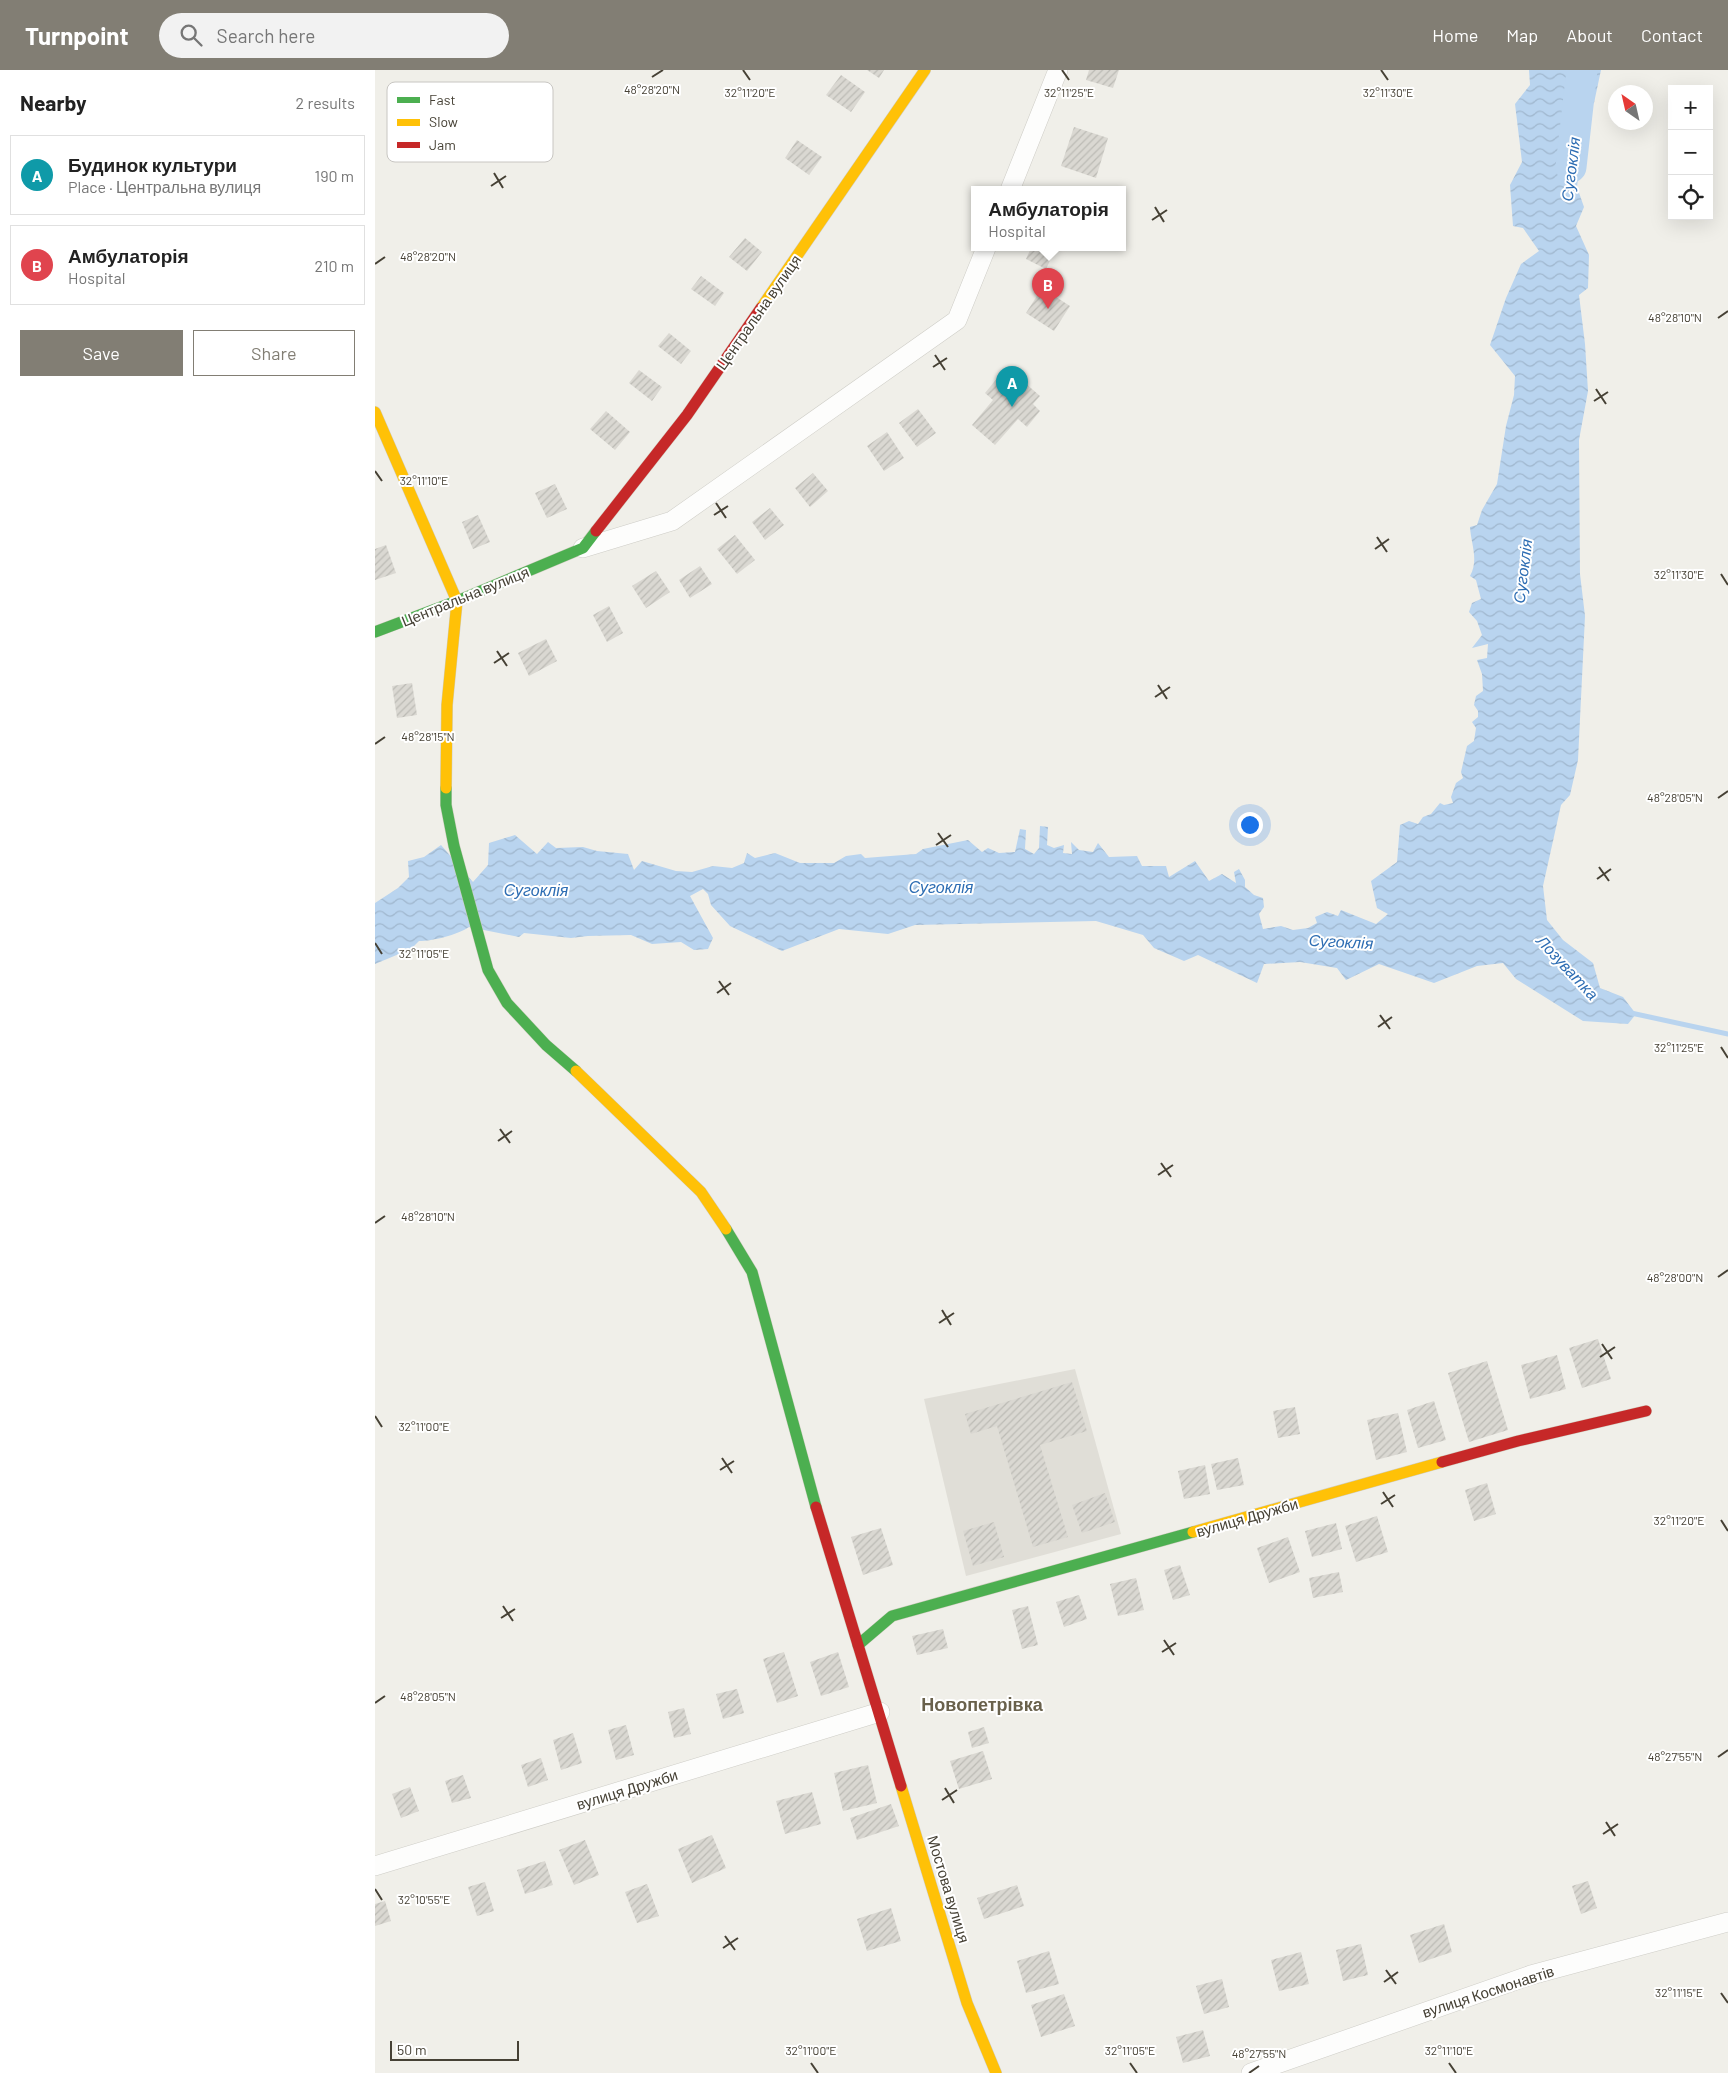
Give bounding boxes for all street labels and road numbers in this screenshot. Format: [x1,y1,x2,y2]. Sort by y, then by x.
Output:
street label: Центральна вулиця [712,251,804,373]
street label: Центральна вулиця [399,562,531,630]
street label: вулиця Дружби [1194,1494,1300,1540]
street label: вулиця Дружби [574,1765,680,1813]
street label: Мостова вулиця [924,1833,974,1945]
street label: вулиця Космонавтів [1420,1961,1556,2021]

